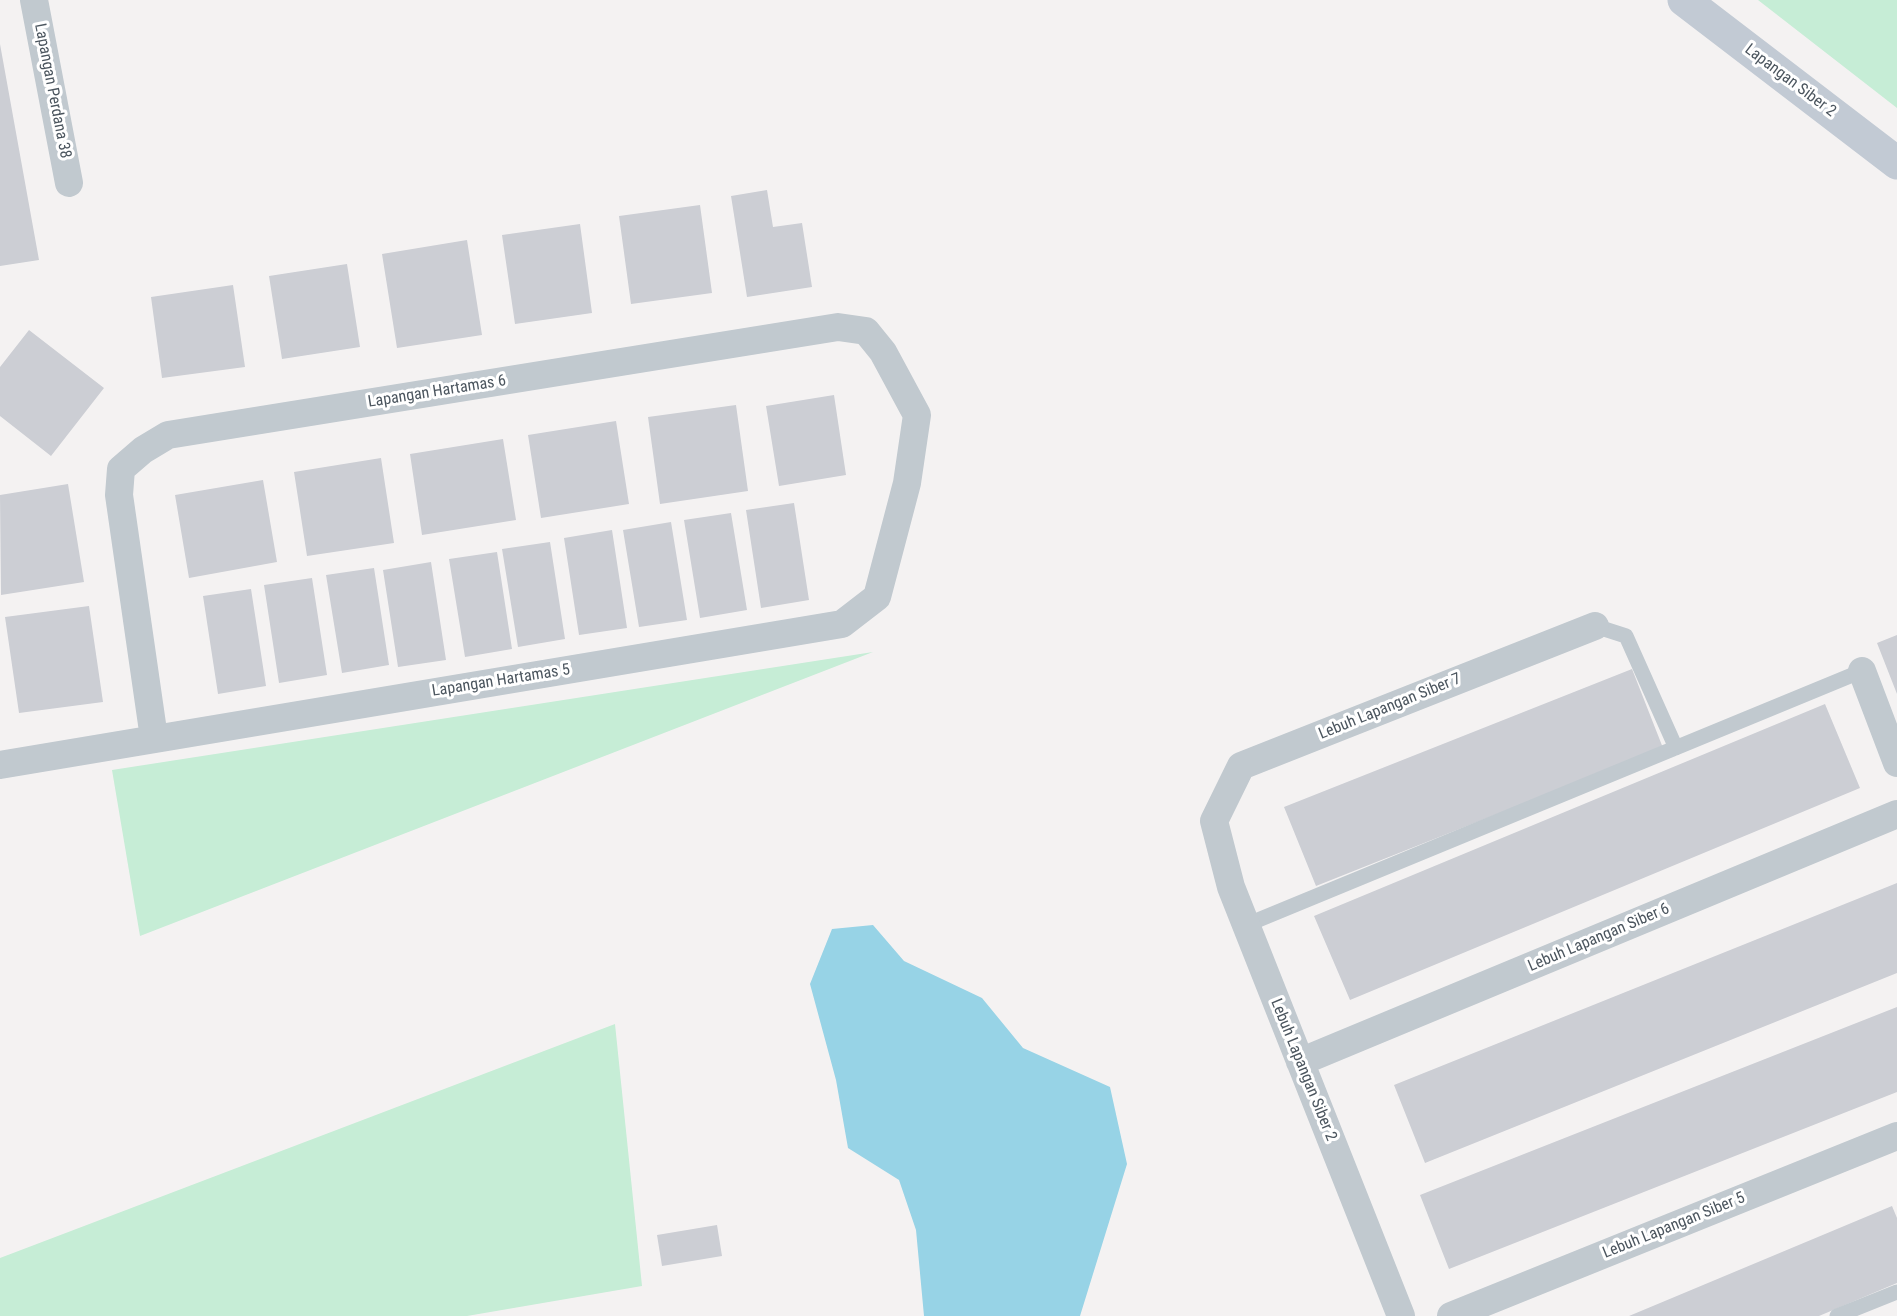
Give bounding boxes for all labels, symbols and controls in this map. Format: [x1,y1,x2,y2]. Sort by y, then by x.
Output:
street label: Lapangan Perdana 38 [30,22,74,160]
street label: Lapangan Siber 2 [1741,40,1839,122]
street label: Lapangan Hartamas 6 [367,372,507,412]
street label: Lapangan Hartamas 5 [431,661,571,701]
street label: Lebuh Lapangan Siber 7 [1316,670,1464,744]
street label: Lebuh Lapangan Siber 6 [1526,900,1672,976]
street label: Lebuh Lapangan Siber 2 [1266,996,1340,1144]
street label: Lebuh Lapangan Siber 5 [1600,1189,1748,1263]

